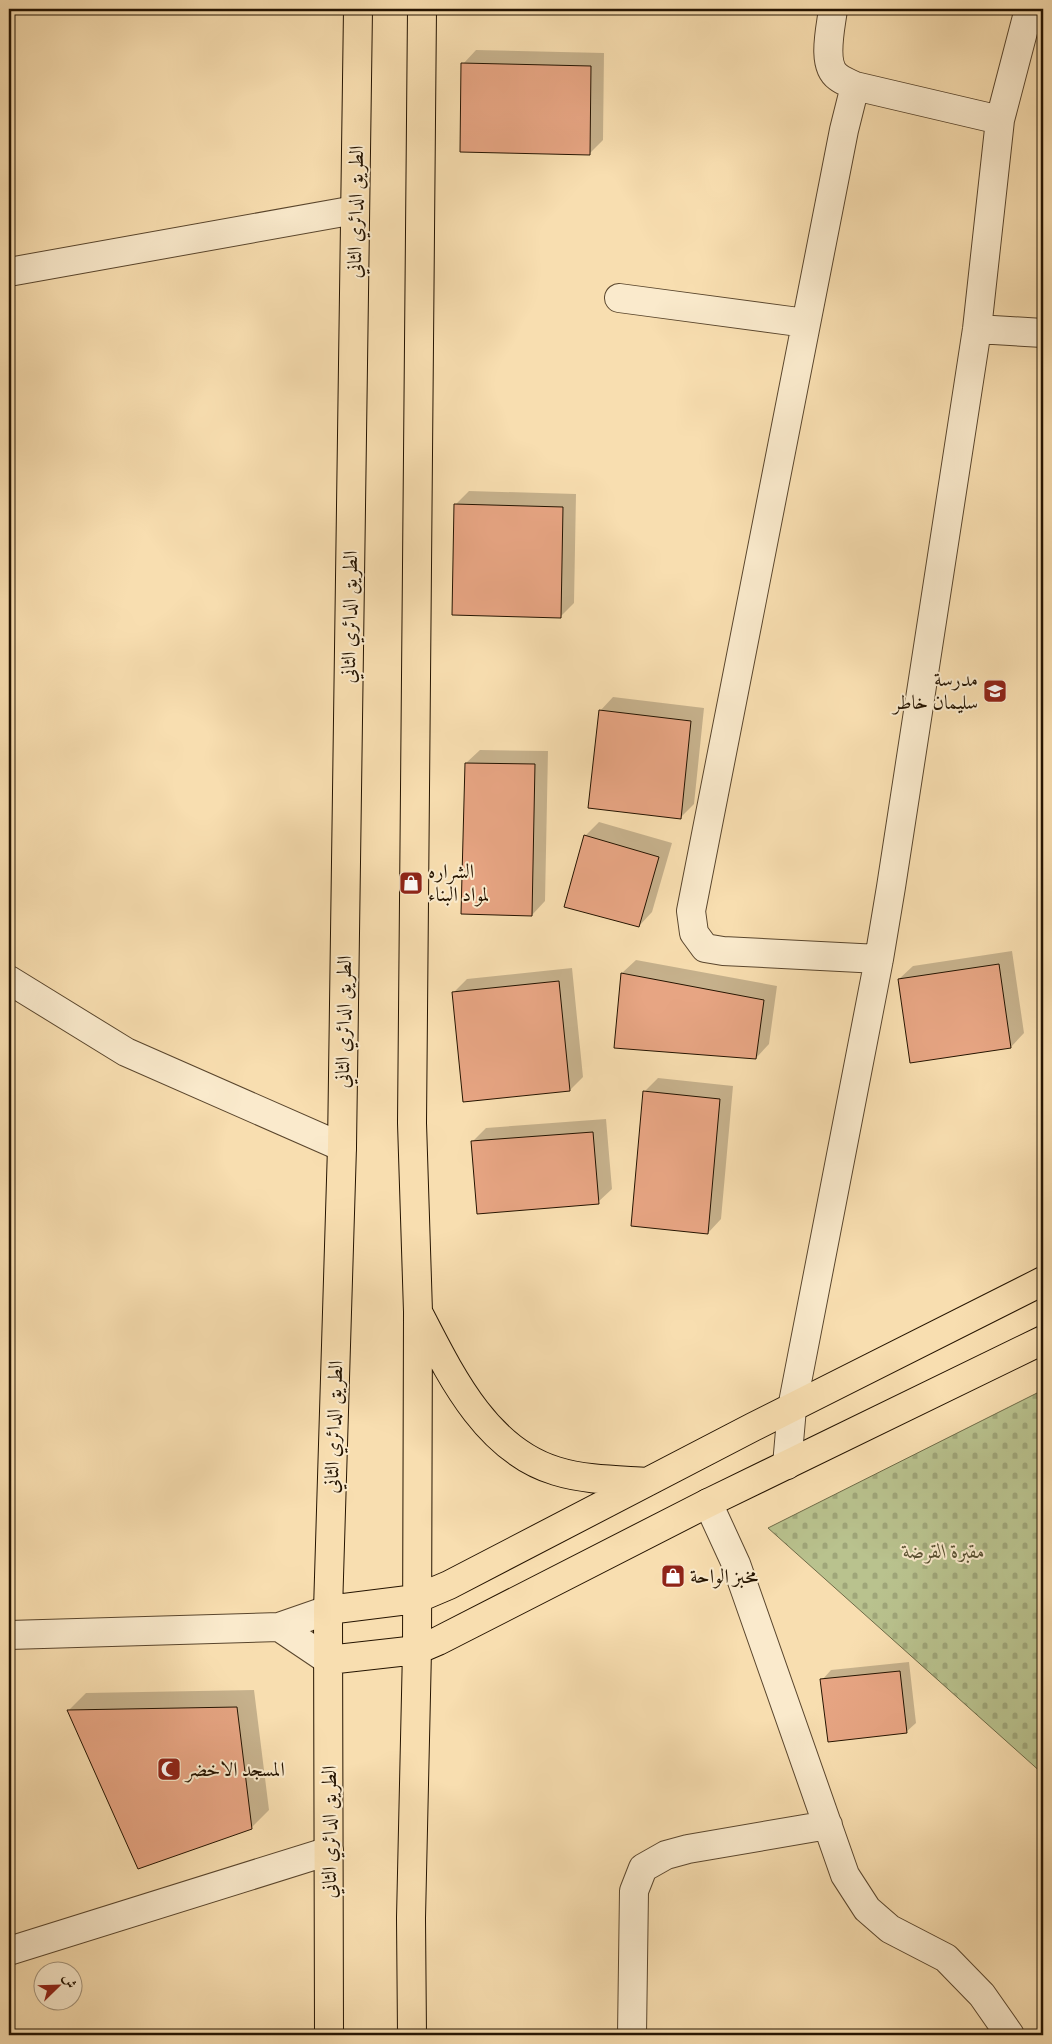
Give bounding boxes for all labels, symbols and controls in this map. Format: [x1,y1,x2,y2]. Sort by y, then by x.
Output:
street label: الطريق الدائري الثاني [342,145,372,279]
street label: الطريق الدائري الثاني [336,550,366,684]
place label: مدرسة سليمان خاطر [891,667,978,715]
school or university icon: مدرسة سليمان خاطر [982,678,1008,704]
place label: الشراره لمواد البناء [428,859,489,907]
shop icon: الشراره لمواد البناء [398,870,424,896]
street label: الطريق الدائري الثاني [330,955,360,1089]
street label: الطريق الدائري الثاني [319,1360,351,1494]
park label: مقبرة القرضة [901,1539,985,1564]
shop icon: مخبز الواحة [660,1563,686,1589]
place label: مخبز الواحة [690,1564,758,1589]
mosque icon: المسجد الاخضر [156,1756,182,1782]
place label: المسجد الاخضر [184,1757,285,1783]
street label: الطريق الدائري الثاني [317,1765,345,1899]
north arrow [32,1962,82,2012]
text: ش [59,1971,80,1991]

